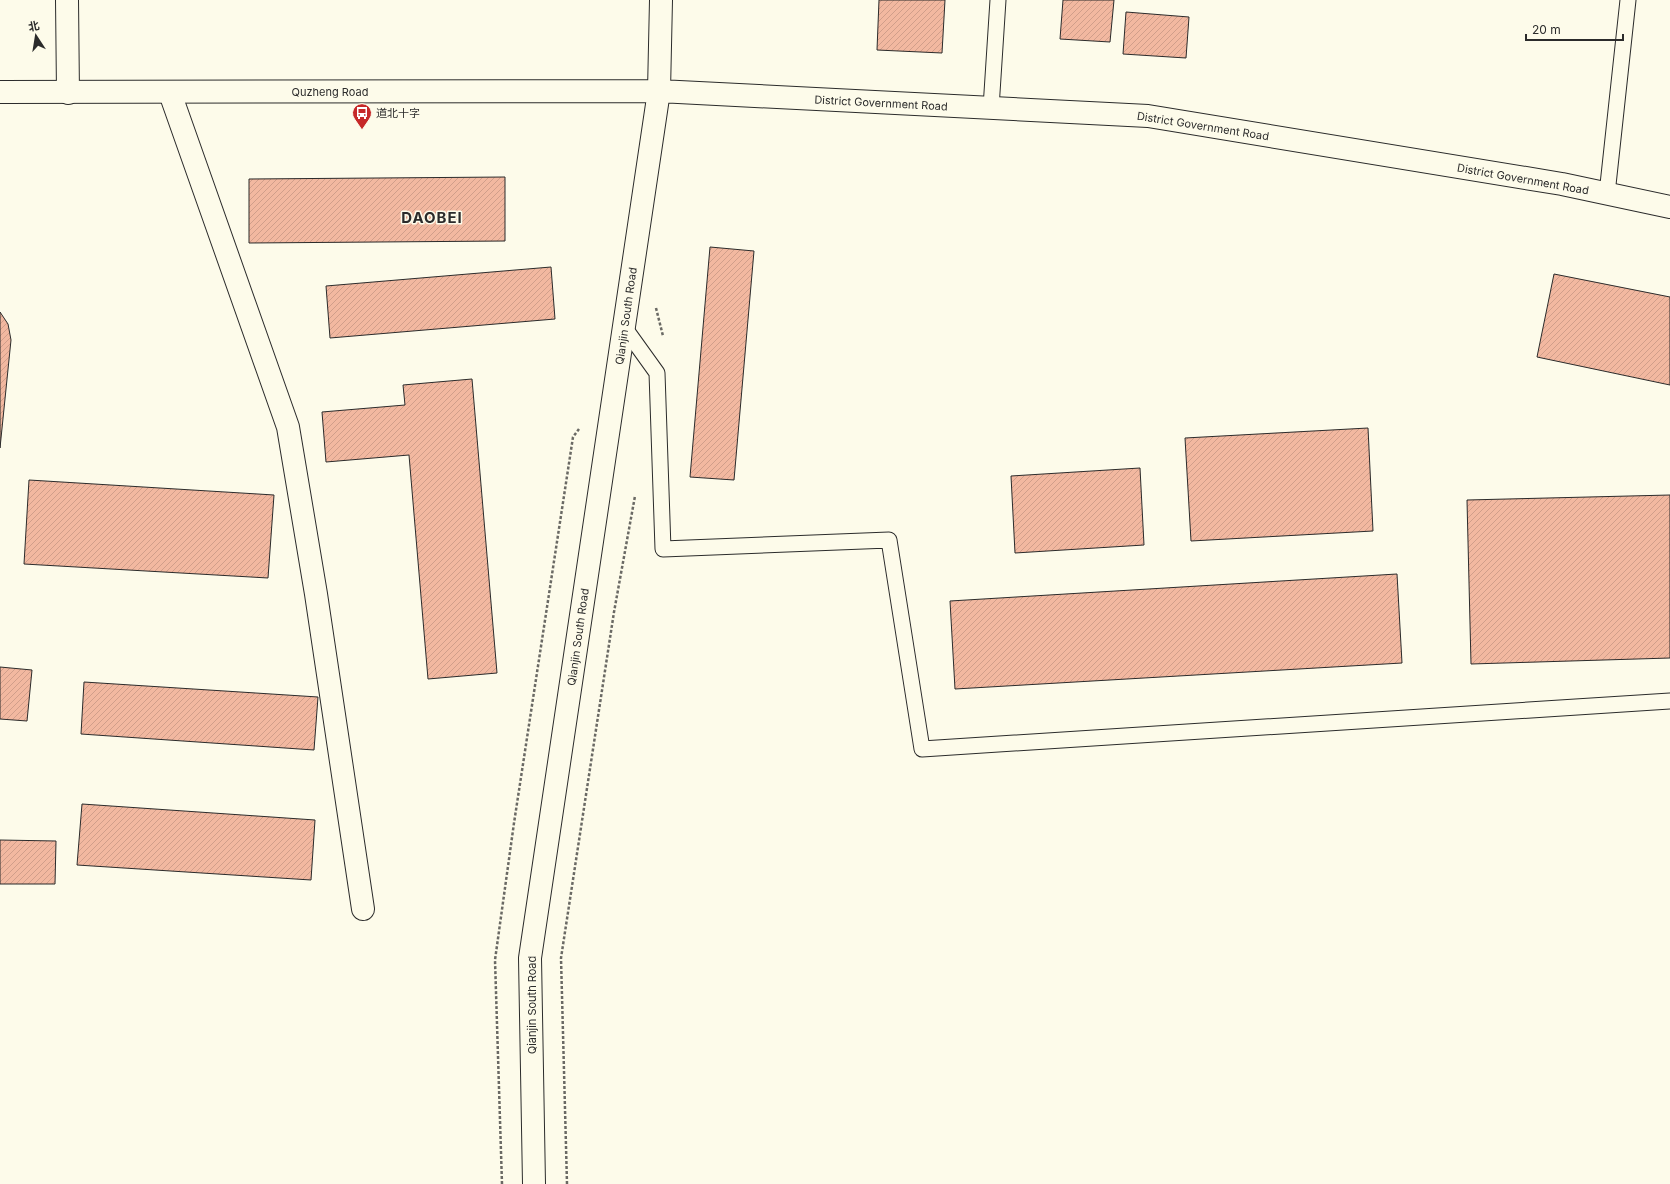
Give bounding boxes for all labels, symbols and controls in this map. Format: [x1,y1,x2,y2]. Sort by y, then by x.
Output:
north arrow [16,16,56,56]
scale bar [1526,16,1623,42]
text: 北 [27,18,41,34]
text: 20 m [1532,22,1561,37]
street label: Quzheng Road [292,85,368,99]
street label: District Government Road [814,93,948,113]
bus stop icon: 道北十字 [351,102,373,130]
place label: 道北十字 [376,106,420,120]
street label: District Government Road [1136,109,1270,143]
street label: District Government Road [1456,161,1590,197]
district label: DAOBEI [401,208,463,227]
street label: Qianjin South Road [612,266,640,366]
street label: Qianjin South Road [564,587,592,687]
street label: Qianjin South Road [525,956,539,1054]

